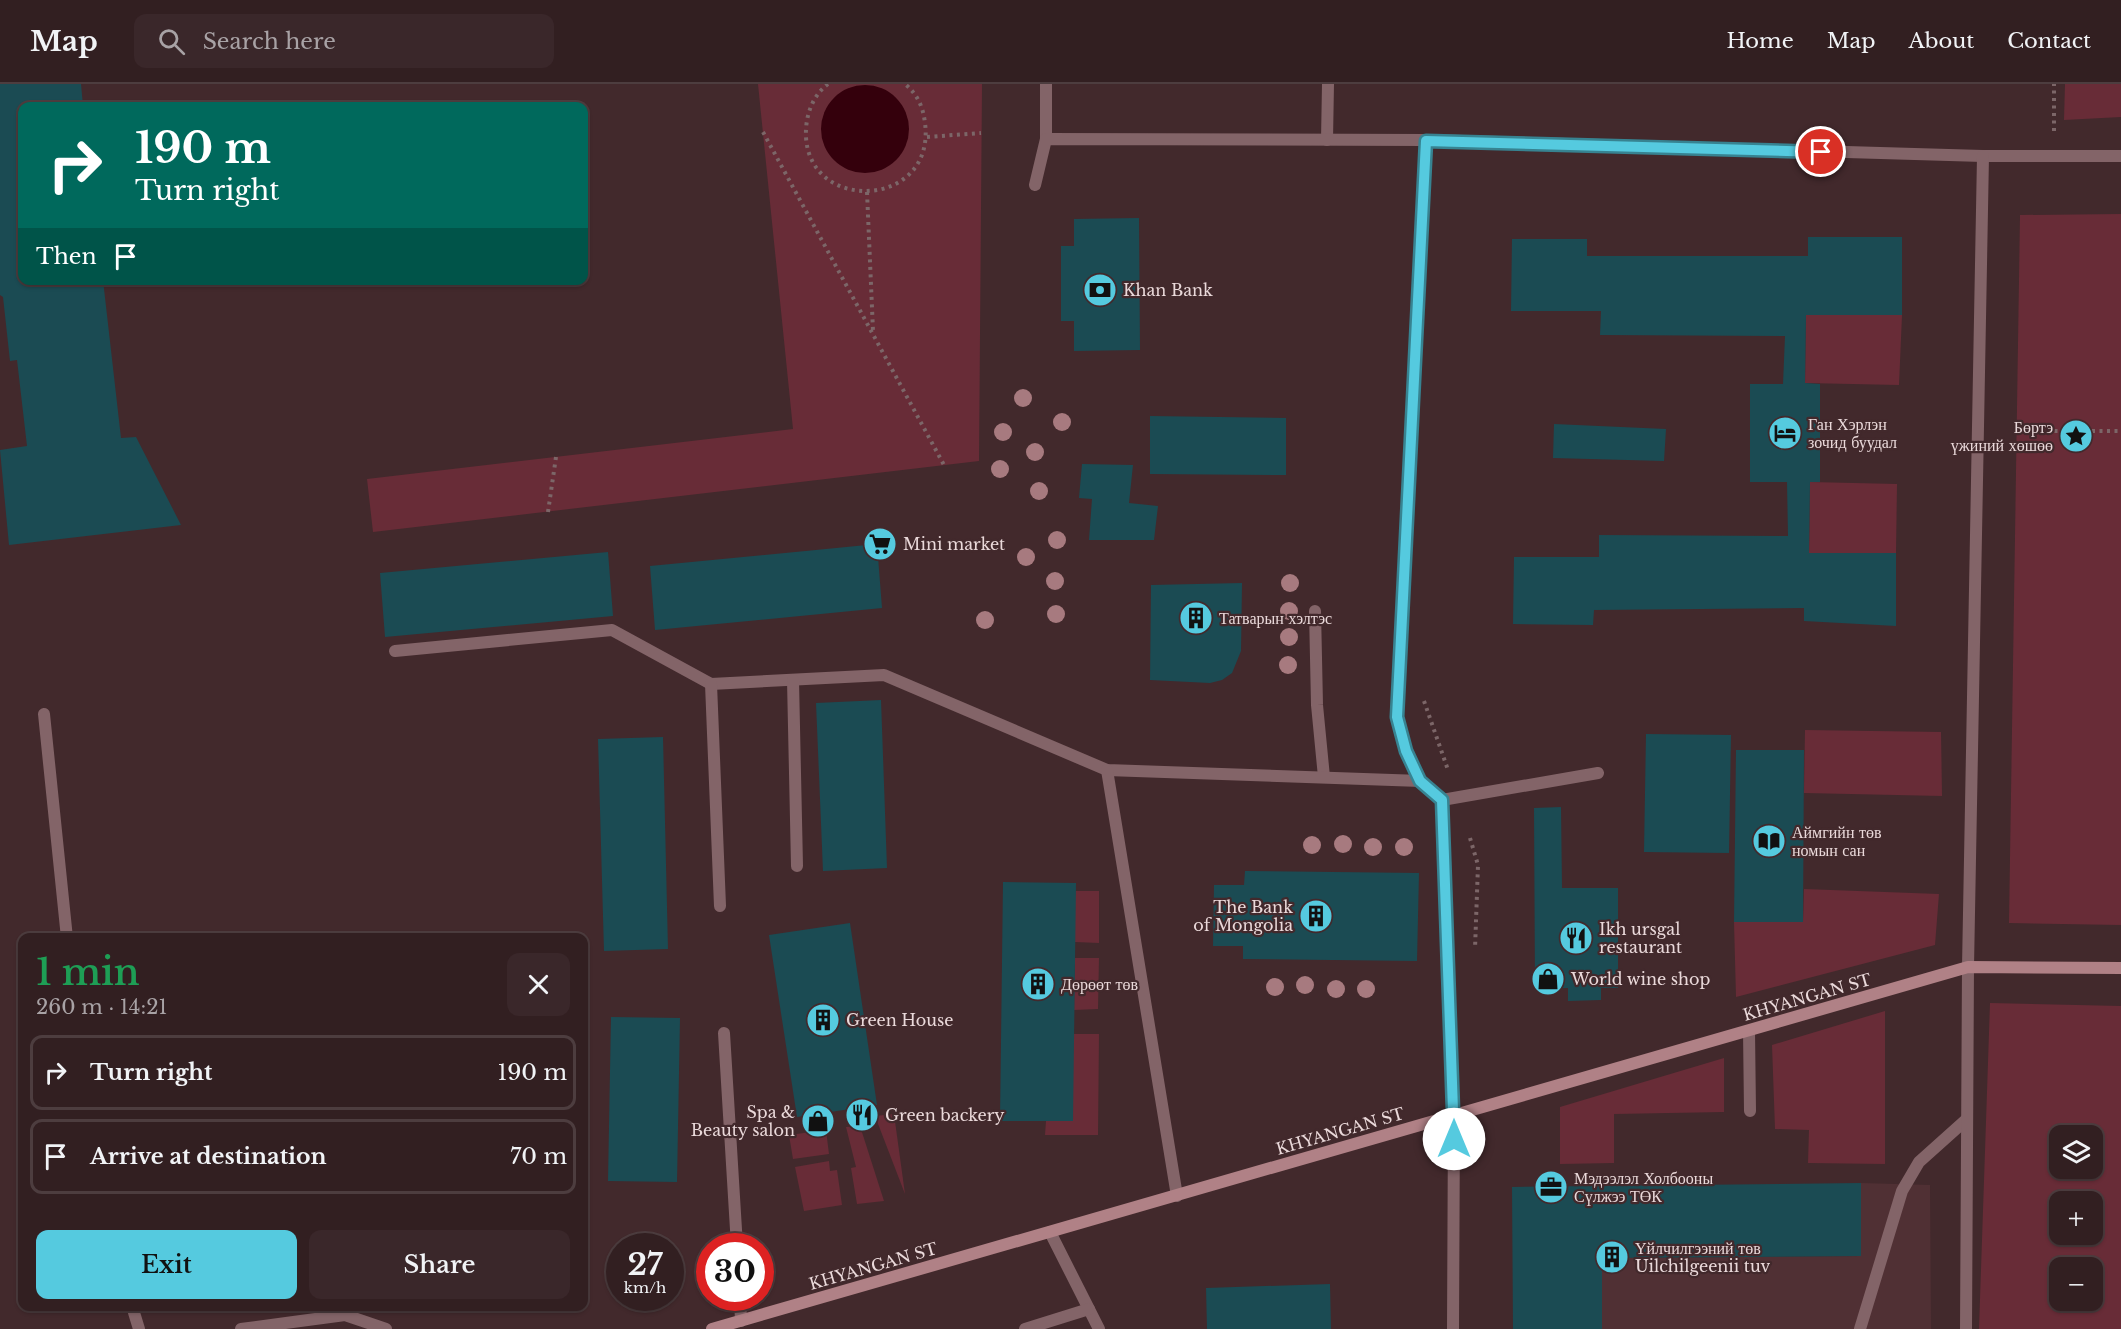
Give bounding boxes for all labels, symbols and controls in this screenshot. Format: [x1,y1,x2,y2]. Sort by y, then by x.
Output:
search box [134,14,554,68]
text: Map [30,24,98,59]
icon: search [155,25,188,58]
text: Search here [203,28,336,55]
text: Home [1727,28,1794,54]
text: Map [1827,28,1875,54]
text: About [1908,28,1974,54]
text: Contact [2007,28,2091,54]
text: 190 m [135,122,271,174]
icon: right [36,126,114,204]
pin [1795,126,1846,177]
icon: arrive [1804,135,1837,168]
text: Turn right [135,174,279,207]
icon: arrive [109,240,142,273]
text: Then [36,243,97,270]
bank icon: Khan Bank [1082,272,1118,308]
place label: Khan Bank [1123,280,1213,300]
place label: Ган Хэрлэн зочид буудал [1808,414,1897,452]
hotel icon: Ган Хэрлэн зочид буудал [1767,415,1803,451]
place label: Бөртэ үжиний хөшөө [1951,417,2053,455]
place icon: Бөртэ үжиний хөшөө [2058,418,2094,454]
supermarket icon: Mini market [862,526,898,562]
place label: Mini market [903,534,1005,554]
building icon: Татварын хэлтэс [1178,600,1214,636]
place label: Татварын хэлтэс [1219,608,1332,628]
place label: Аймгийн төв номын сан [1792,822,1882,860]
library icon: Аймгийн төв номын сан [1751,823,1787,859]
place label: The Bank of Mongolia [1193,897,1293,935]
building icon: The Bank of Mongolia [1298,898,1334,934]
place label: Ikh ursgal restaurant [1599,919,1682,957]
restaurant icon: Ikh ursgal restaurant [1558,920,1594,956]
text: 1 min [36,950,140,995]
button: close [507,953,570,1016]
shop icon: World wine shop [1530,961,1566,997]
building icon: Дөрөөт төв [1020,966,1056,1002]
place label: World wine shop [1570,969,1710,989]
street label: KHYANGAN ST [1741,969,1874,1025]
place label: Дөрөөт төв [1061,974,1138,994]
text: 260 m · 14:21 [36,995,167,1019]
building icon: Green House [805,1002,841,1038]
place label: Green House [846,1010,953,1030]
icon: right [39,1056,72,1089]
text: Turn right [90,1059,212,1086]
text: 190 m [497,1059,567,1086]
restaurant icon: Green backery [844,1097,880,1133]
place label: Spa & Beauty salon [691,1102,795,1140]
shop icon: Spa & Beauty salon [800,1103,836,1139]
street label: KHYANGAN ST [1274,1103,1407,1159]
place label: Green backery [885,1105,1005,1125]
position arrow [1422,1107,1486,1171]
map controls [2049,1125,2103,1311]
button: layers [2049,1125,2103,1179]
icon: arrive [39,1140,72,1173]
text: Arrive at destination [90,1143,327,1170]
text: 70 m [510,1143,567,1170]
place label: Мэдээлэл Холбооны Сүлжээ ТӨК [1574,1168,1713,1206]
office icon: Мэдээлэл Холбооны Сүлжээ ТӨК [1533,1169,1569,1205]
button: + [2049,1191,2103,1245]
button: Exit [36,1230,297,1299]
button: Share [309,1230,570,1299]
speed limit sign: 30 [696,1233,774,1311]
street label: KHYANGAN ST [807,1238,940,1294]
place label: Үйлчилгээний төв Uilchilgeenii tuv [1635,1238,1771,1276]
building icon: Үйлчилгээний төв Uilchilgeenii tuv [1594,1239,1630,1275]
text: 27 [627,1246,663,1283]
button: − [2049,1257,2103,1311]
text: km/h [624,1278,666,1297]

